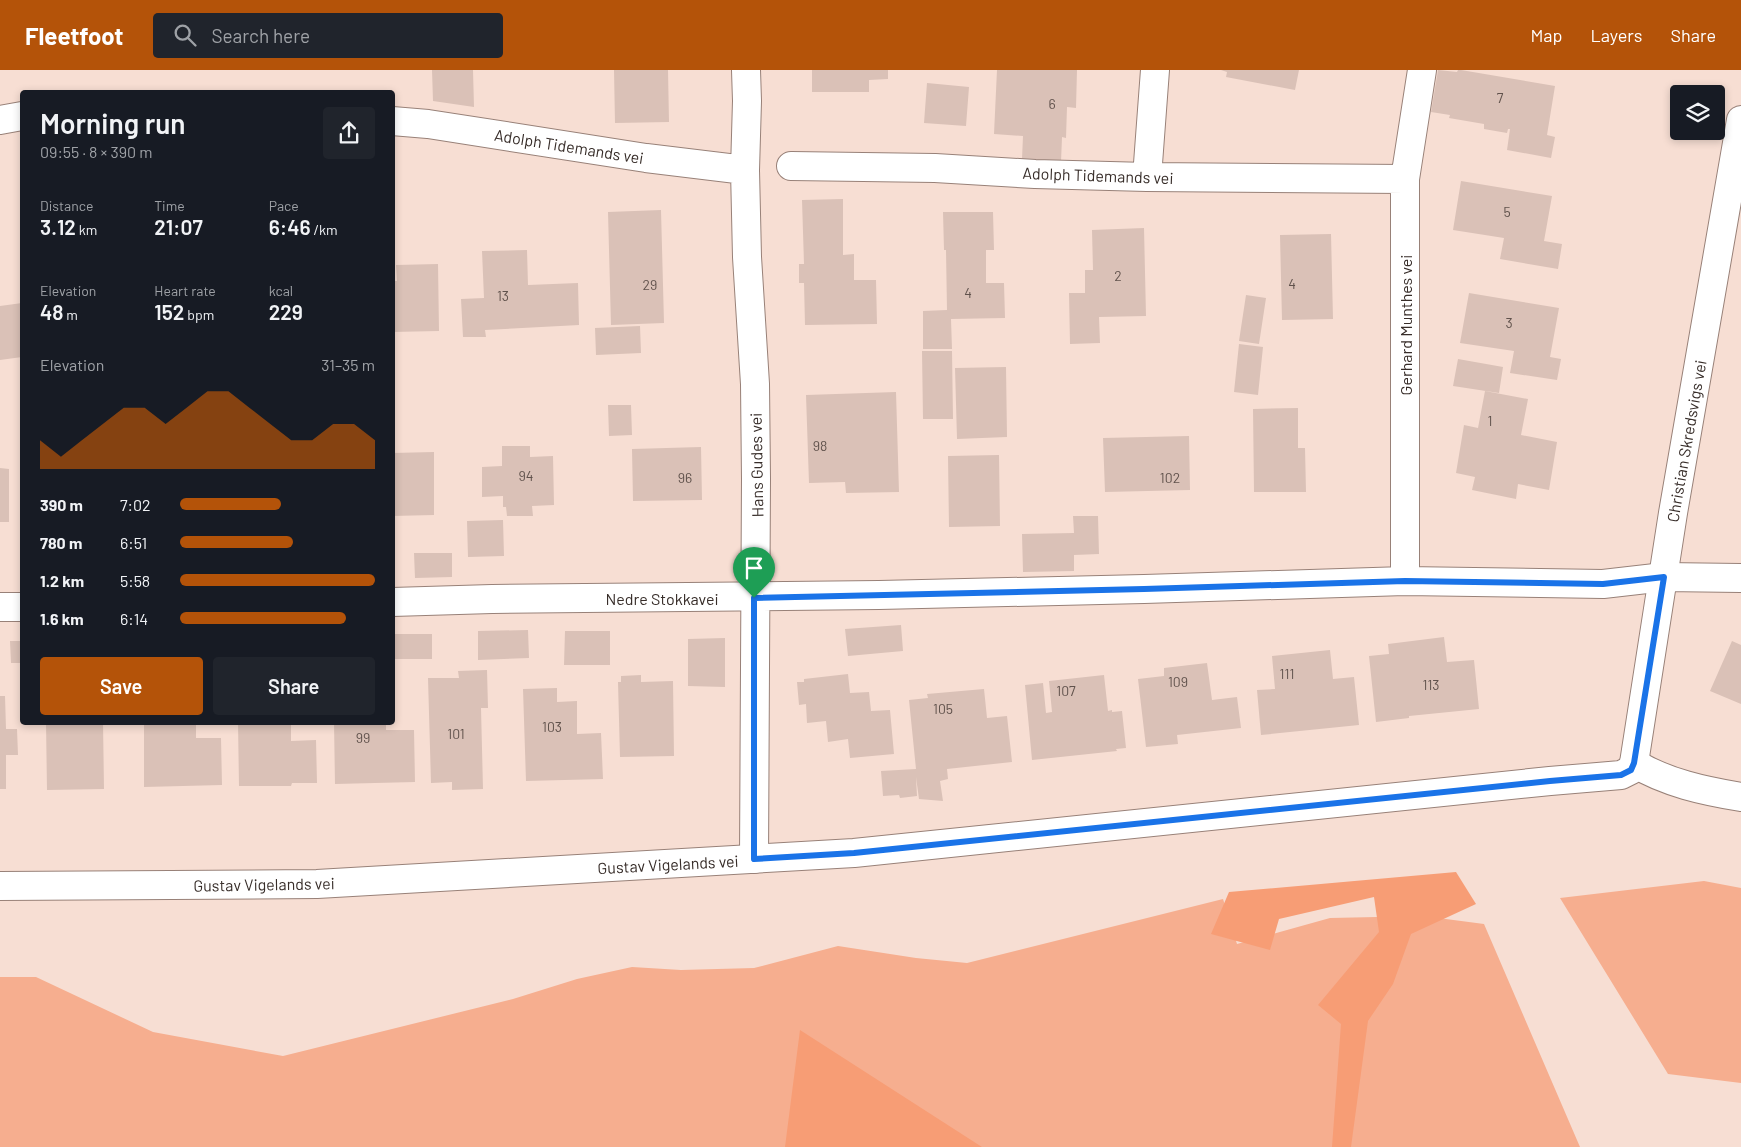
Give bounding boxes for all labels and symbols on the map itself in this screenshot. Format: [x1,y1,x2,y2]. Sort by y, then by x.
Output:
house number: 7 [1497,89,1504,106]
house number: 6 [1048,95,1056,112]
street label: Adolph Tidemands vei [493,125,645,167]
street label: Adolph Tidemands vei [1022,163,1174,187]
house number: 5 [1503,203,1511,220]
street label: Gerhard Munthes vei [1396,255,1415,395]
house number: 2 [1114,267,1122,284]
house number: 4 [1288,275,1296,292]
house number: 29 [643,276,657,293]
house number: 4 [964,284,972,301]
house number: 13 [497,287,509,304]
house number: 3 [1505,314,1513,331]
street label: Christian Skredsvigs vei [1662,358,1710,524]
house number: 1 [1488,412,1492,429]
street label: Hans Gudes vei [746,413,766,517]
house number: 98 [813,437,827,454]
house number: 94 [518,467,534,484]
house number: 96 [678,469,692,486]
house number: 102 [1160,469,1180,486]
pin [733,547,775,598]
street label: Nedre Stokkavei [605,589,719,608]
house number: 111 [1280,665,1294,682]
house number: 109 [1168,673,1188,690]
house number: 113 [1422,676,1440,693]
house number: 107 [1056,682,1076,699]
house number: 105 [933,700,953,717]
house number: 103 [542,718,562,735]
house number: 101 [447,725,465,742]
house number: 99 [356,729,370,746]
street label: Gustav Vigelands vei [597,851,739,877]
street label: Gustav Vigelands vei [193,873,335,895]

